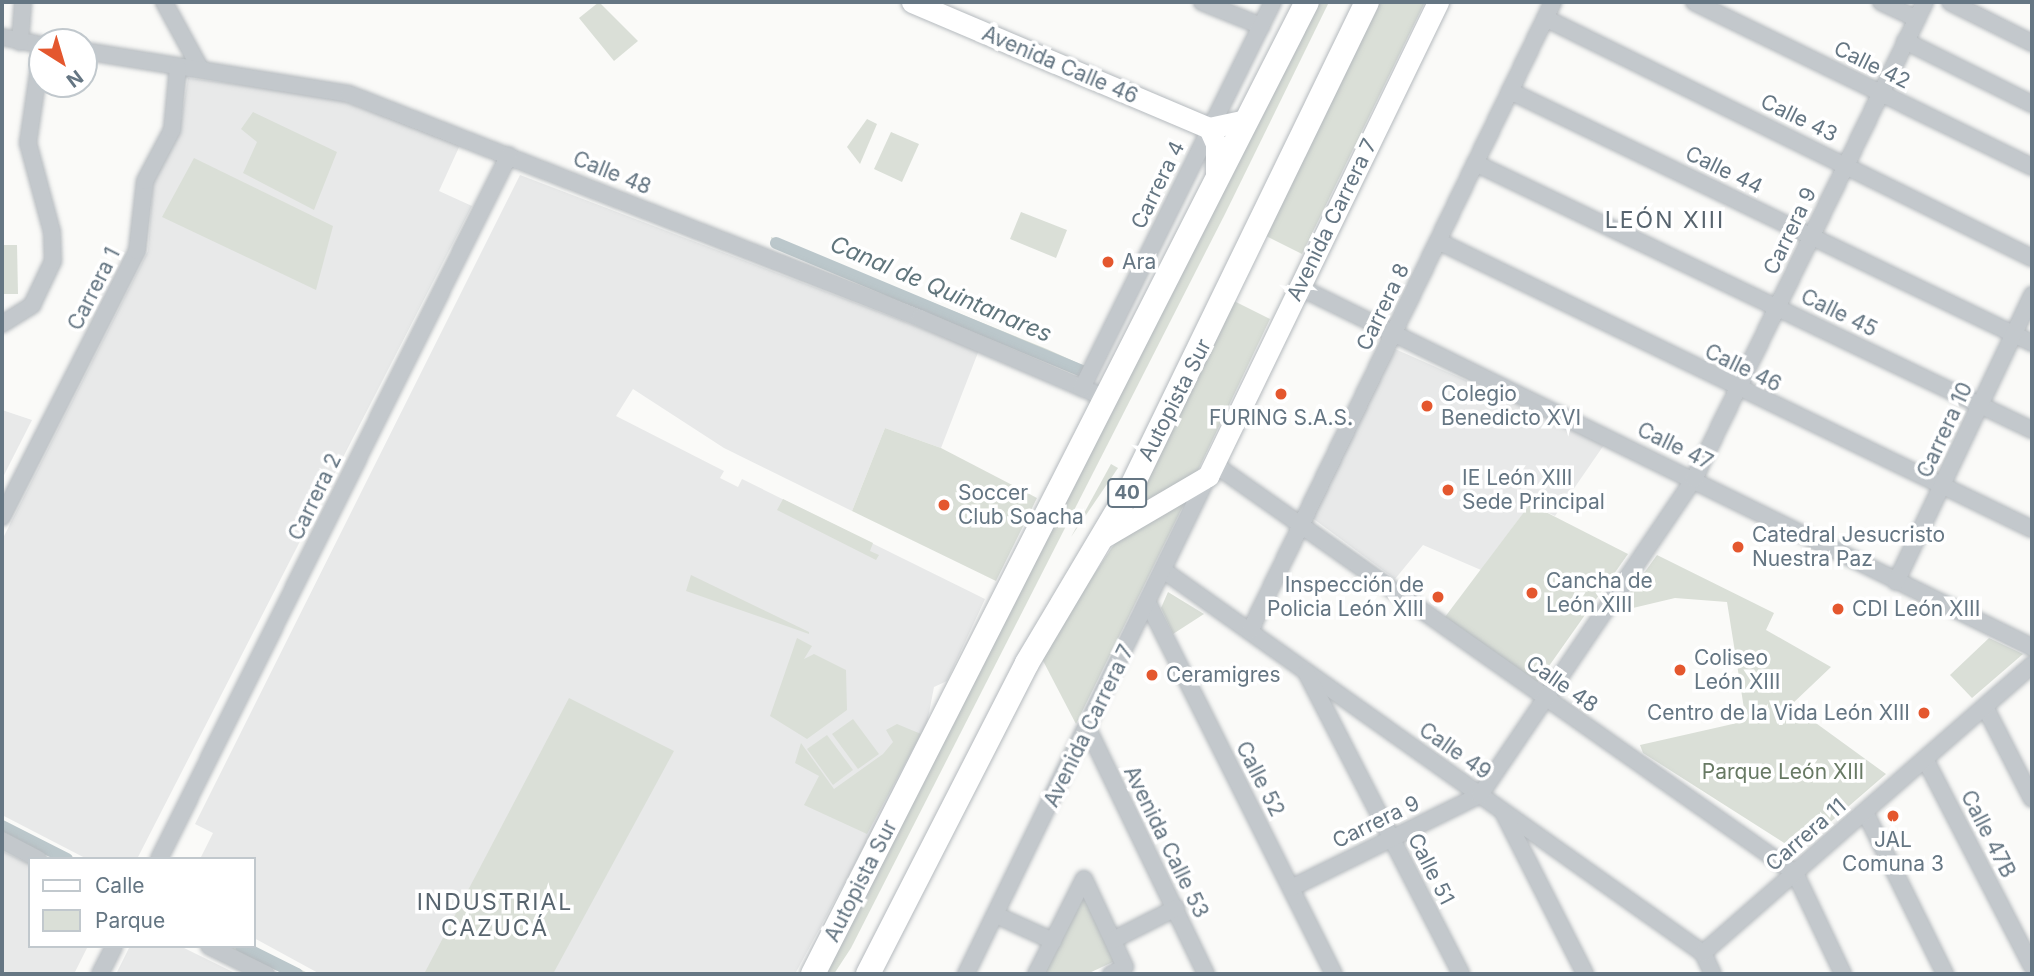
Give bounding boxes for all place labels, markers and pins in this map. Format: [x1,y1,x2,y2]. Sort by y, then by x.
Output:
place label: Ara [1122,249,1156,275]
marker: Ara [1100,254,1116,270]
place label: Colegio Benedicto XVI [1441,381,1581,431]
marker: FURING S.A.S. [1273,386,1289,402]
marker: Colegio Benedicto XVI [1419,398,1435,414]
place label: FURING S.A.S. [1209,405,1353,431]
place label: IE León XIII Sede Principal [1462,465,1605,515]
place label: Soccer Club Soacha [958,480,1084,530]
marker: IE León XIII Sede Principal [1440,482,1456,498]
marker: Soccer Club Soacha [936,497,952,513]
place label: Catedral Jesucristo Nuestra Paz [1752,522,1945,572]
marker: Catedral Jesucristo Nuestra Paz [1730,539,1746,555]
place label: Cancha de León XIII [1546,568,1653,618]
place label: Inspección de Policia León XIII [1267,572,1424,622]
marker: Cancha de León XIII [1524,585,1540,601]
marker: Inspección de Policia León XIII [1430,589,1446,605]
place label: CDI León XIII [1852,596,1980,622]
marker: CDI León XIII [1830,601,1846,617]
place label: Coliseo León XIII [1694,645,1780,695]
place label: Ceramigres [1166,662,1281,688]
marker: Coliseo León XIII [1672,662,1688,678]
marker: Ceramigres [1144,667,1160,683]
place label: Centro de la Vida León XIII [1647,700,1910,726]
marker: Centro de la Vida León XIII [1916,705,1932,721]
marker: JAL Comuna 3 [1885,808,1901,824]
place label: JAL Comuna 3 [1842,827,1944,877]

